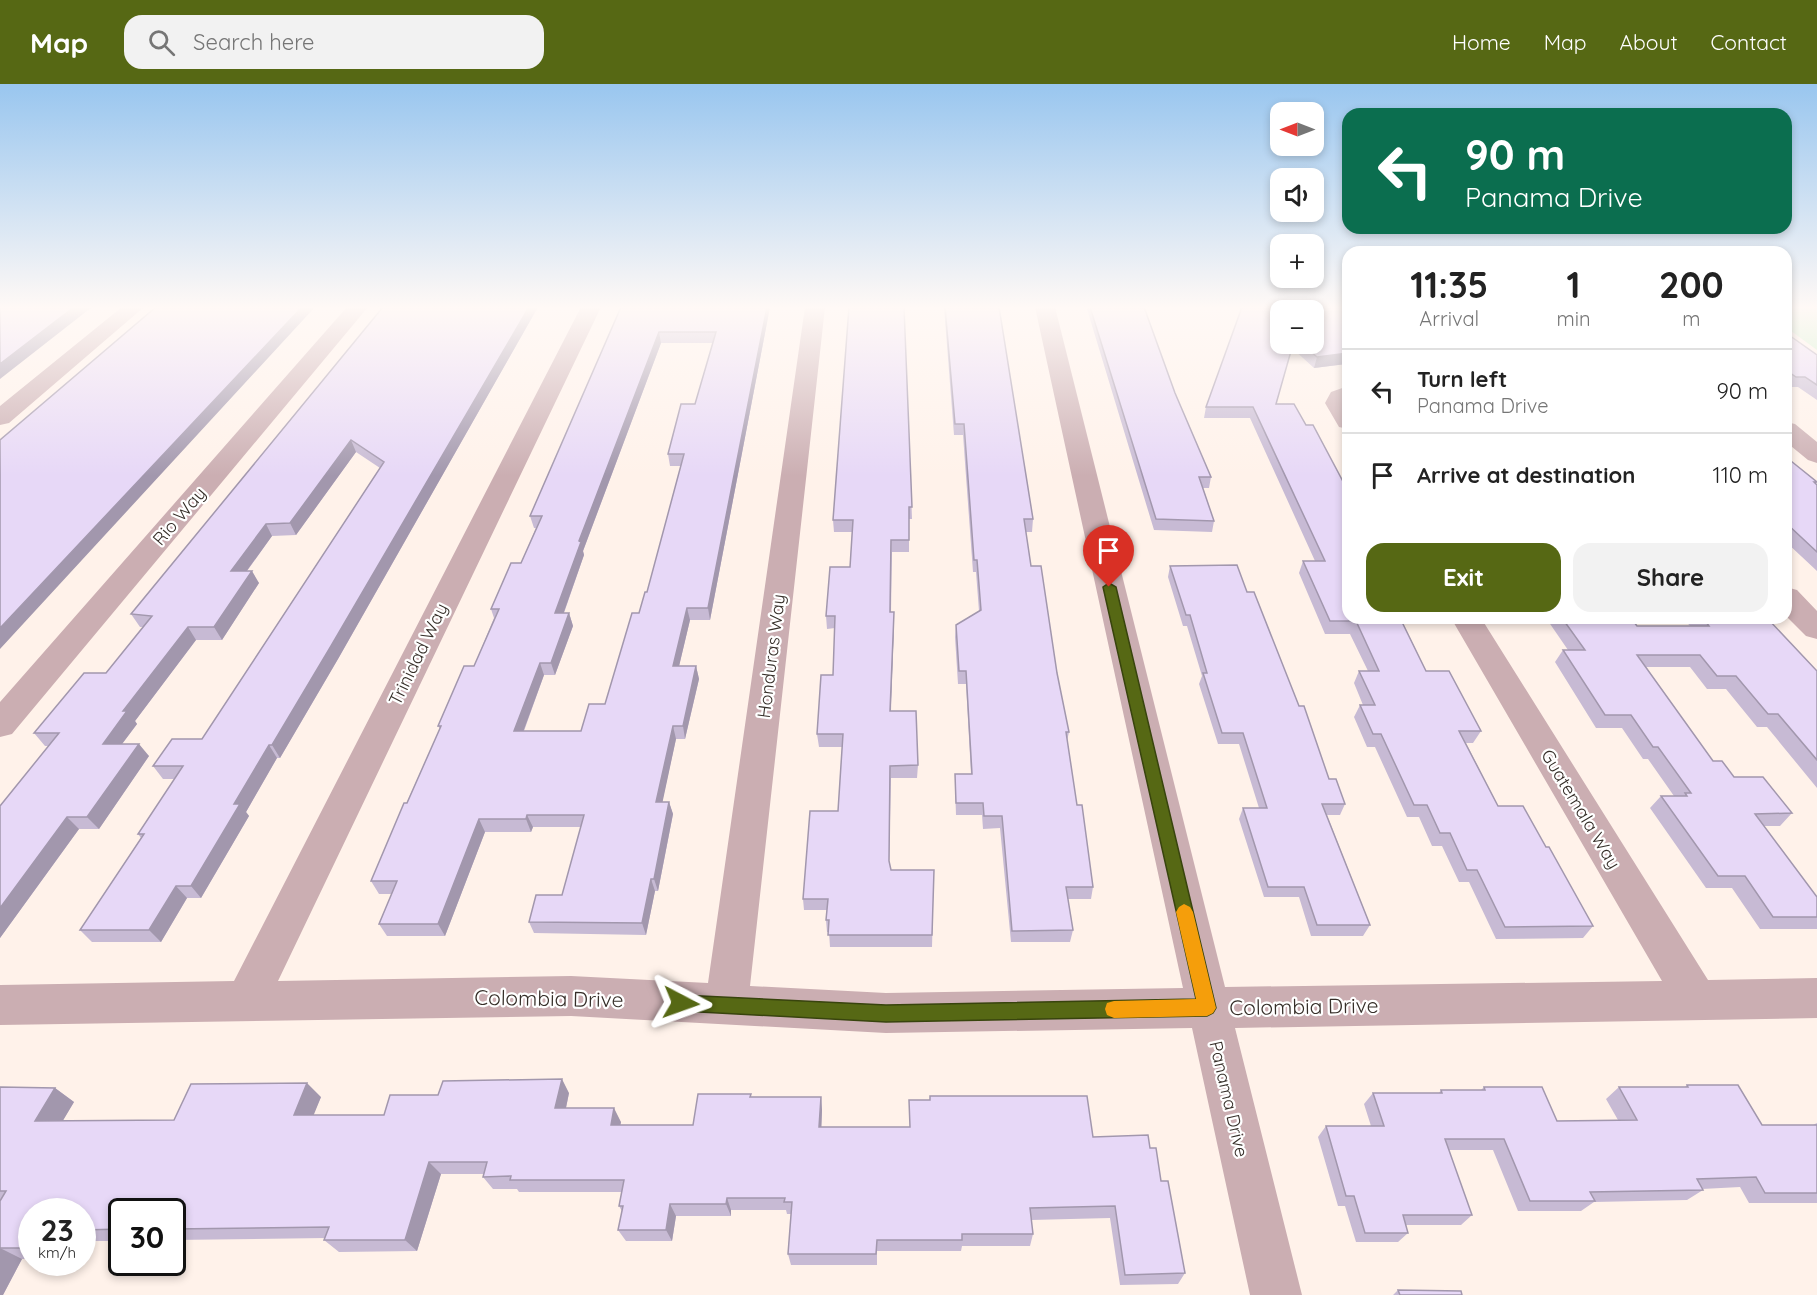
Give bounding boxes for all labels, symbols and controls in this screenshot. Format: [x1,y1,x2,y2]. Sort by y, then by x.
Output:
search box [124,15,544,69]
text: Map [30,25,88,60]
icon: search [145,26,178,59]
text: Search here [193,28,315,56]
text: Home [1452,29,1511,55]
text: Map [1544,29,1587,55]
text: About [1620,29,1678,55]
text: Contact [1711,29,1787,55]
north arrow [1270,102,1324,156]
map controls [1270,102,1324,354]
text: 90 m [1465,128,1565,181]
icon: left [1366,132,1444,210]
button: sound [1270,168,1324,222]
text: Panama Drive [1465,180,1643,214]
button: + [1270,234,1324,288]
text: 11:35 [1410,262,1488,307]
text: 1 [1567,262,1581,307]
text: 200 [1659,262,1724,307]
button: − [1270,300,1324,354]
text: Arrival [1419,306,1479,331]
text: min [1557,306,1591,331]
text: m [1682,306,1700,331]
text: Turn left [1417,365,1507,393]
icon: left [1366,375,1399,408]
text: 90 m [1717,377,1768,405]
text: Panama Drive [1417,393,1549,418]
icon: arrive [1366,459,1399,492]
text: Arrive at destination [1417,461,1635,489]
text: 110 m [1713,461,1768,489]
street label: Rio Way [147,482,211,550]
pin [1083,525,1134,587]
icon: arrive [1092,534,1125,567]
button: Exit [1366,543,1561,612]
button: Share [1573,543,1768,612]
street label: Honduras Way [752,593,790,719]
street label: Trinidad Way [383,599,453,709]
street label: Guatemala Way [1536,745,1626,873]
position arrow [649,971,713,1035]
street label: Colombia Drive [474,984,624,1012]
street label: Colombia Drive [1229,992,1379,1020]
street label: Panama Drive [1204,1039,1254,1159]
speed limit sign: 30 [108,1198,186,1276]
text: 23 [40,1211,74,1249]
text: km/h [38,1243,76,1262]

